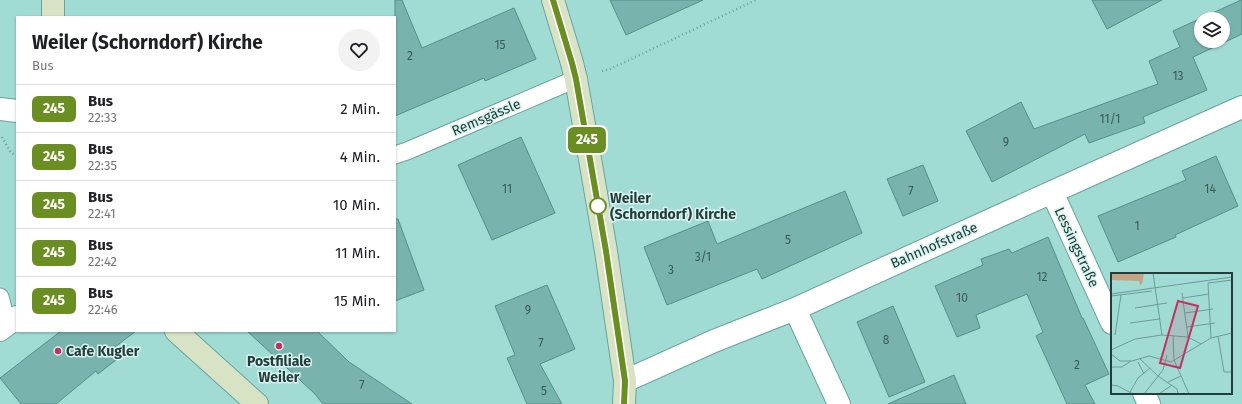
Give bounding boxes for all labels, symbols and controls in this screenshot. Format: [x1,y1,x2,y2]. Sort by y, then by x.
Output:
map controls [1194,12,1230,48]
button: layers [1194,12,1230,48]
button: heart [338,29,380,71]
text: Weiler (Schorndorf) Kirche [32,31,263,54]
house number: 15 [494,38,506,52]
house number: 2 [407,49,413,63]
text: Bus [32,58,54,73]
house number: 13 [1172,69,1184,83]
text: Bus [88,92,113,110]
street label: Remsgässle [449,95,523,140]
text: 245 [43,100,65,117]
text: 2 Min. [340,100,380,118]
text: 22:33 [88,110,117,125]
house number: 11/1 [1100,112,1120,126]
line badge: 245 [564,127,610,153]
text: 245 [576,131,598,148]
house number: 9 [1003,135,1009,149]
text: Bus [88,140,113,158]
text: 245 [43,148,65,165]
text: 4 Min. [340,148,380,166]
text: 22:35 [88,158,117,173]
house number: 11 [502,182,512,196]
house number: 14 [1204,182,1216,196]
house number: 7 [908,184,914,198]
text: Bus [88,188,113,206]
place label: Weiler (Schorndorf) Kirche [610,190,736,223]
text: 245 [43,196,65,213]
text: 10 Min. [333,196,380,214]
marker: Weiler (Schorndorf) Kirche [589,197,607,215]
street label: Lessingstraße [1051,204,1103,290]
text: 22:41 [88,206,116,221]
street label: Bahnhofstraße [888,219,980,272]
house number: 1 [1134,219,1140,233]
house number: 5 [785,233,791,247]
text: Bus [88,236,113,254]
text: 245 [43,244,65,261]
text: 11 Min. [335,244,380,262]
house number: 3/1 [695,250,711,264]
text: 22:42 [88,254,117,269]
house number: 3 [668,263,674,277]
house number: 12 [1036,270,1048,284]
inset map [1111,273,1232,394]
text: Bus [88,284,113,302]
house number: 10 [956,291,968,305]
text: 245 [43,292,65,309]
text: 15 Min. [334,292,380,310]
text: 22:46 [88,302,118,317]
house number: 9 [525,303,531,317]
house number: 8 [883,333,890,347]
house number: 7 [538,336,544,350]
marker: Postfiliale Weiler [274,341,284,351]
place label: Cafe Kugler [66,343,140,360]
marker: Cafe Kugler [53,346,63,356]
place label: Postfiliale Weiler [247,353,311,386]
house number: 2 [1074,358,1080,372]
house number: 7 [359,378,365,392]
house number: 5 [541,384,547,398]

